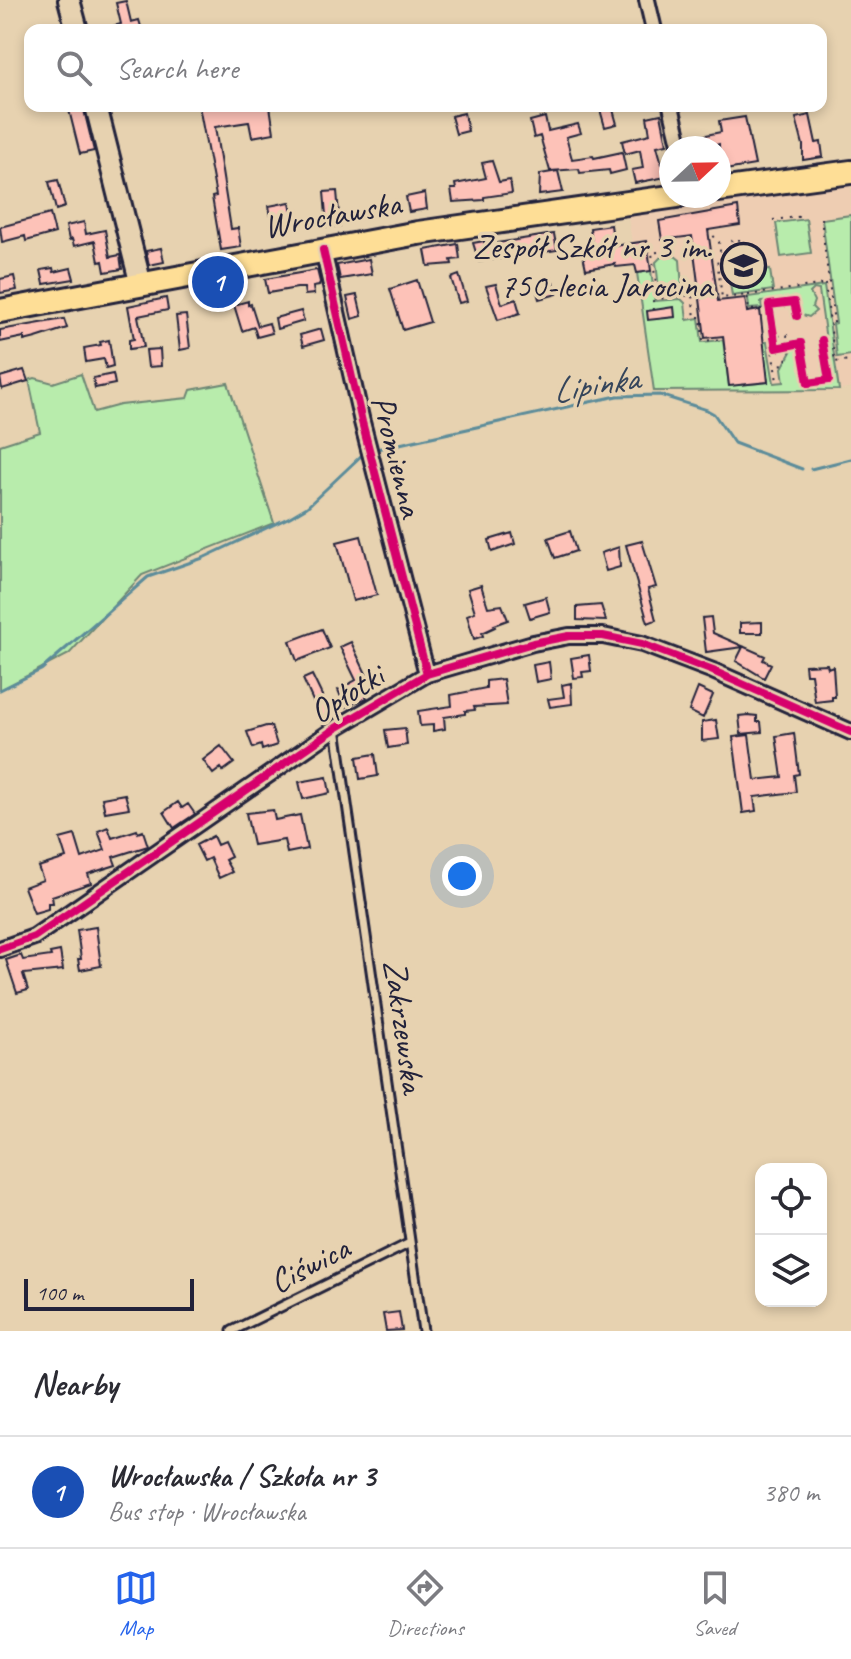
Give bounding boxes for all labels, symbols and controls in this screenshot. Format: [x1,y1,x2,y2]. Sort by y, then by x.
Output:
search box [24,24,827,112]
icon: search [52,46,96,90]
text: Search here [116,49,238,87]
north arrow [659,136,731,208]
street label: Wrocławska [260,181,406,248]
place label: Zespół Szkół nr 3 im. 750-lecia Jarocina [473,225,714,307]
school or university icon: Zespół Szkół nr 3 im. 750-lecia Jarocina [719,242,767,290]
pin: 1 [192,252,244,312]
water label: Lipinka [549,354,646,413]
street label: Promienna [362,391,434,523]
street label: Opłotki [301,652,395,733]
your location [442,856,482,896]
street label: Zakrzewska [374,957,436,1098]
map controls [755,1163,827,1307]
button: locate [755,1163,827,1235]
street label: Ciświca [262,1225,358,1303]
button: layers [755,1235,827,1307]
scale bar [24,1275,194,1311]
text: 100 m [36,1279,83,1307]
text: Nearby [32,1362,118,1405]
text: Wrocławska / Szkoła nr 3 [108,1457,376,1495]
text: 1 [52,1476,64,1509]
text: 380 m [763,1476,819,1509]
text: Bus stop · Wrocławska [108,1495,306,1528]
tab: Map [114,1566,158,1642]
tab: Directions [387,1566,464,1642]
tab: Saved [693,1566,737,1642]

